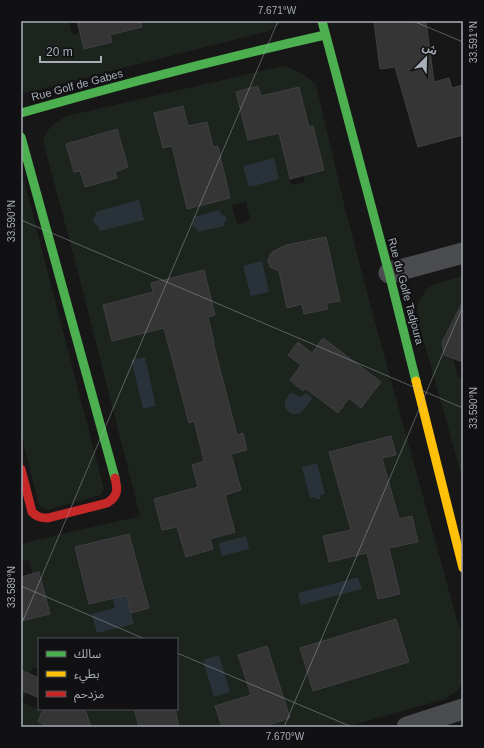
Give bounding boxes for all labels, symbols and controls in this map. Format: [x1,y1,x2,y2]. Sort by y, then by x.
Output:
text: 7.671°W [258,5,297,16]
text: 33.591°N [468,21,479,63]
scale bar [40,38,101,64]
north arrow [406,38,446,78]
text: ش [420,40,439,58]
text: 20 m [46,45,73,59]
street label: Rue Golf de Gabes [30,67,125,103]
text: 33.590°N [6,200,17,242]
street label: Rue du Golfe Tadjoura [386,236,426,346]
text: 33.590°N [468,387,479,429]
text: 33.589°N [6,566,17,608]
legend [38,638,178,710]
text: سالك [74,647,101,661]
text: بطيء [74,667,100,684]
text: مزدحم [74,687,104,703]
text: 7.670°W [266,731,305,742]

